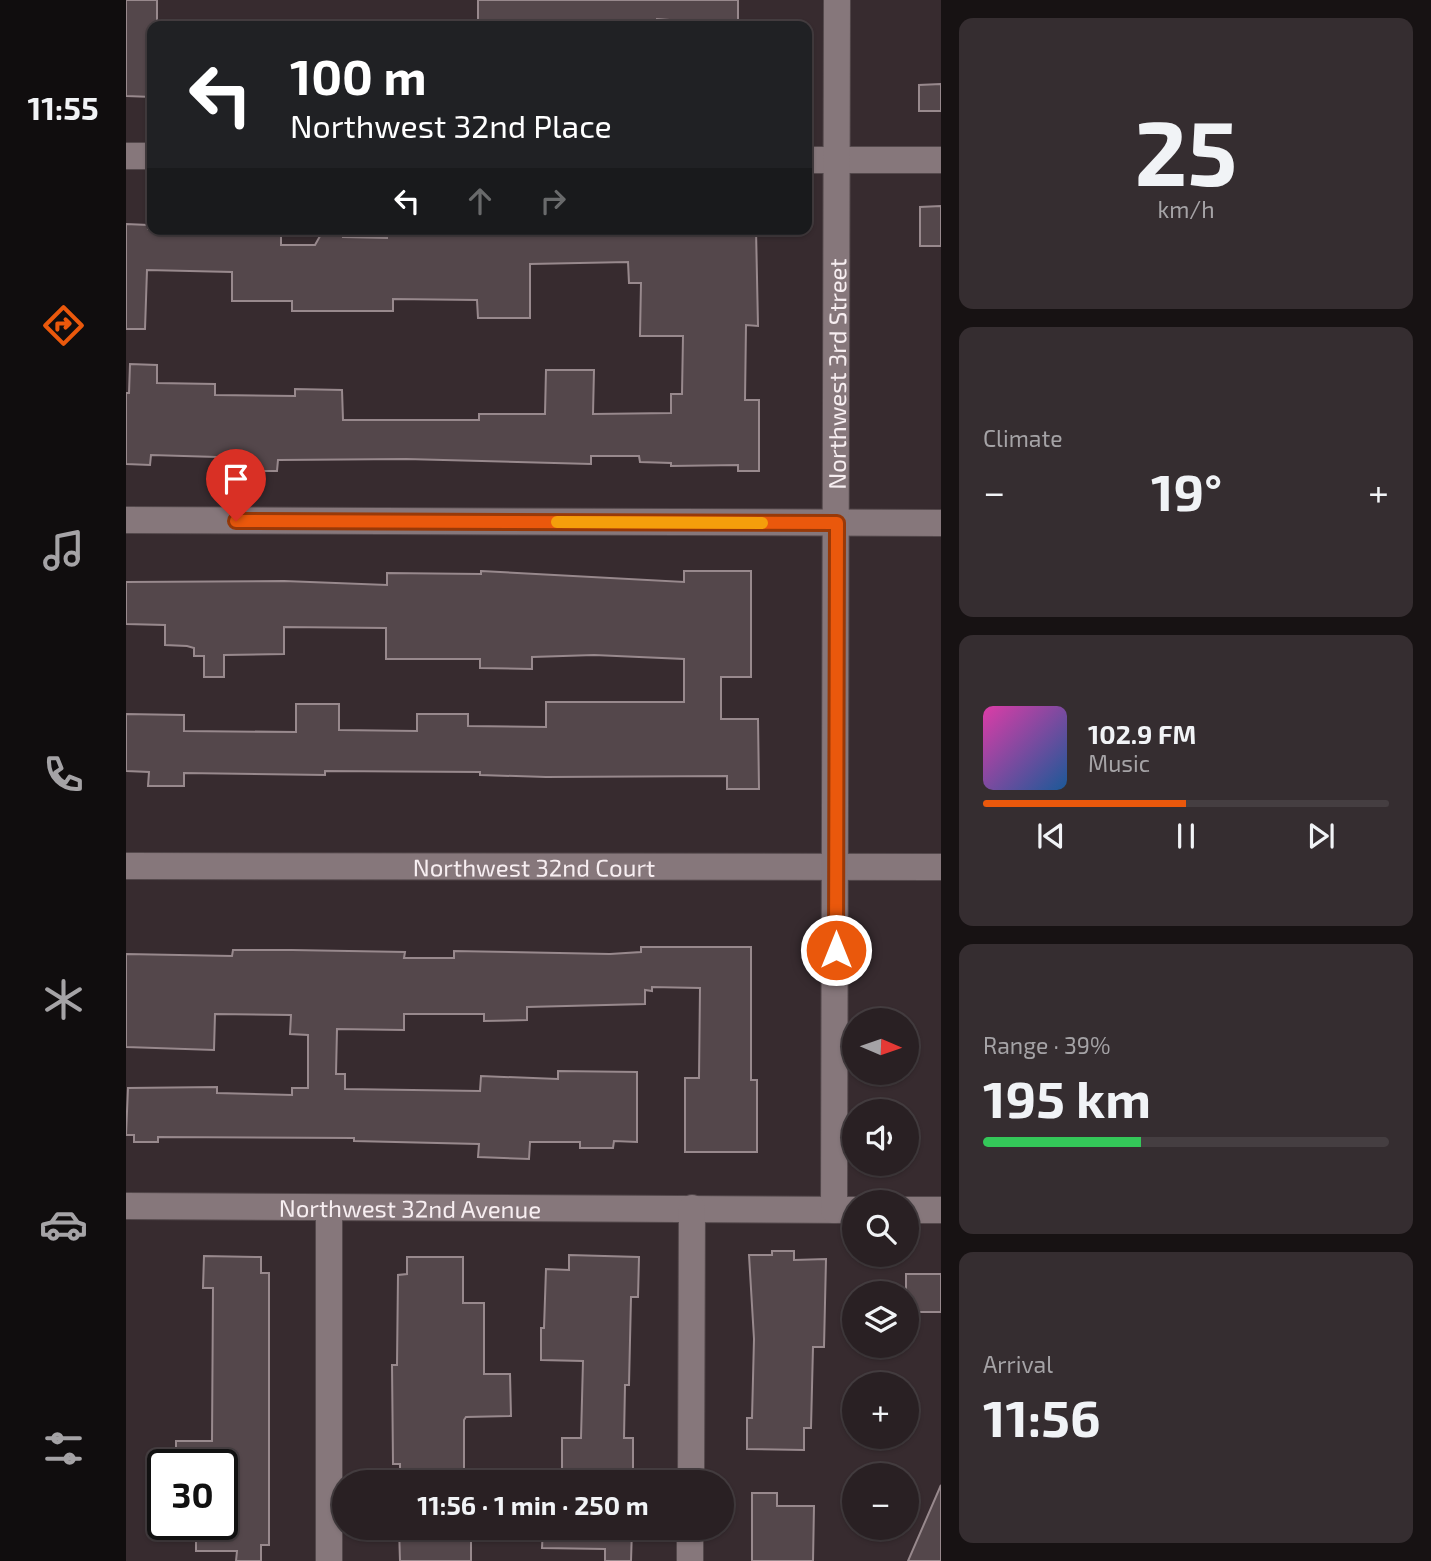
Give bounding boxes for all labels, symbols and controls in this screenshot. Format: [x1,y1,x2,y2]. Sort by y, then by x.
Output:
text: 100 m [290,46,427,105]
icon: left [175,49,266,140]
text: 11:55 [27,88,99,126]
text: 25 [1134,95,1238,204]
text: Northwest 32nd Place [290,106,612,144]
icon: left [388,182,426,220]
icon: ahead [461,182,499,220]
icon: right [534,182,572,220]
text: km/h [1157,195,1215,223]
street label: Northwest 3rd Street [821,258,851,490]
icon: directions [39,301,88,350]
text: Climate [983,424,1063,452]
pin [206,449,266,521]
text: 19° [1151,459,1222,521]
icon: arrive [217,460,255,498]
text: − [983,468,1005,514]
text: + [1368,468,1389,514]
icon: music [39,526,88,575]
text: 102.9 FM [1088,718,1196,749]
text: Music [1088,749,1150,777]
icon: phone [39,750,88,799]
icon: previous [1032,817,1070,855]
icon: pause [1167,817,1205,855]
icon: next [1302,817,1340,855]
street label: Northwest 32nd Court [413,852,655,881]
position arrow [799,913,873,987]
icon: climate [39,975,88,1024]
north arrow [842,1008,919,1085]
map controls [842,1008,919,1540]
text: Range · 39% [983,1031,1111,1059]
text: 195 km [983,1066,1151,1128]
button: sound [842,1099,919,1176]
button: search [842,1190,919,1267]
street label: Northwest 32nd Avenue [279,1192,541,1223]
icon: car [39,1200,88,1249]
button: layers [842,1281,919,1358]
text: Arrival [983,1350,1053,1378]
button: + [842,1372,919,1449]
text: 11:56 [983,1385,1101,1447]
icon: filters [39,1424,88,1473]
speed limit sign: 30 [147,1449,238,1540]
button: − [842,1463,919,1540]
text: 11:56 · 1 min · 250 m [417,1489,649,1520]

